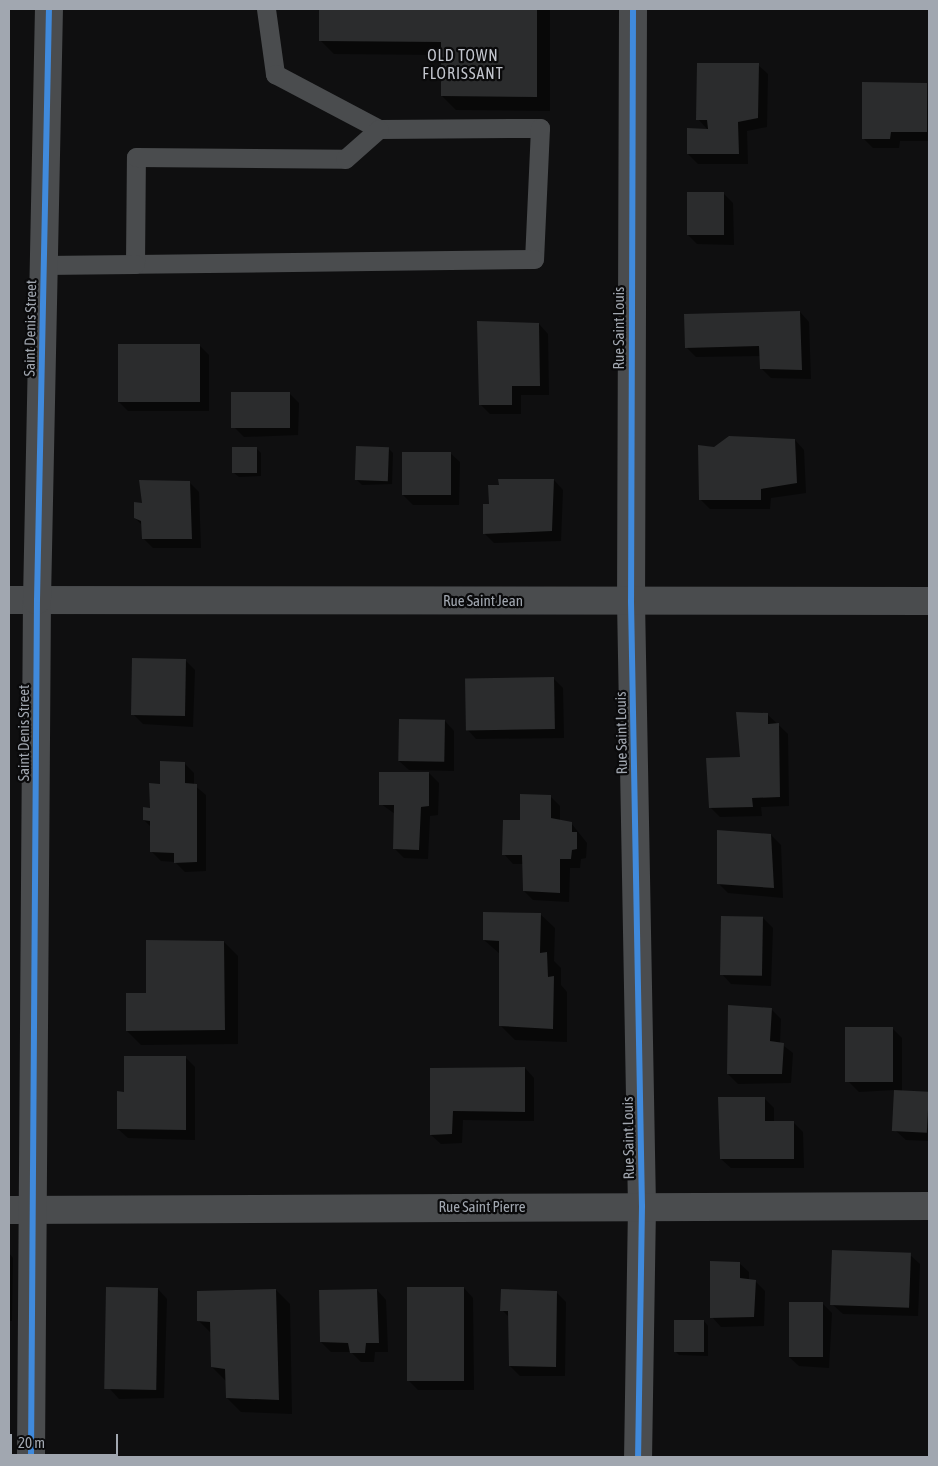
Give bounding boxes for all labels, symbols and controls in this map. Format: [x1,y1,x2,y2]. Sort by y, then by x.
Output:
district label: OLD TOWN FLORISSANT [421,45,505,83]
street label: Saint Denis Street [20,280,40,376]
street label: Rue Saint Louis [610,287,628,369]
street label: Rue Saint Jean [443,592,523,610]
street label: Saint Denis Street [15,685,33,781]
street label: Rue Saint Louis [611,691,631,775]
street label: Rue Saint Louis [618,1096,638,1180]
street label: Rue Saint Pierre [439,1198,525,1216]
scale bar [12,1424,120,1456]
text: 20 m [18,1434,45,1451]

